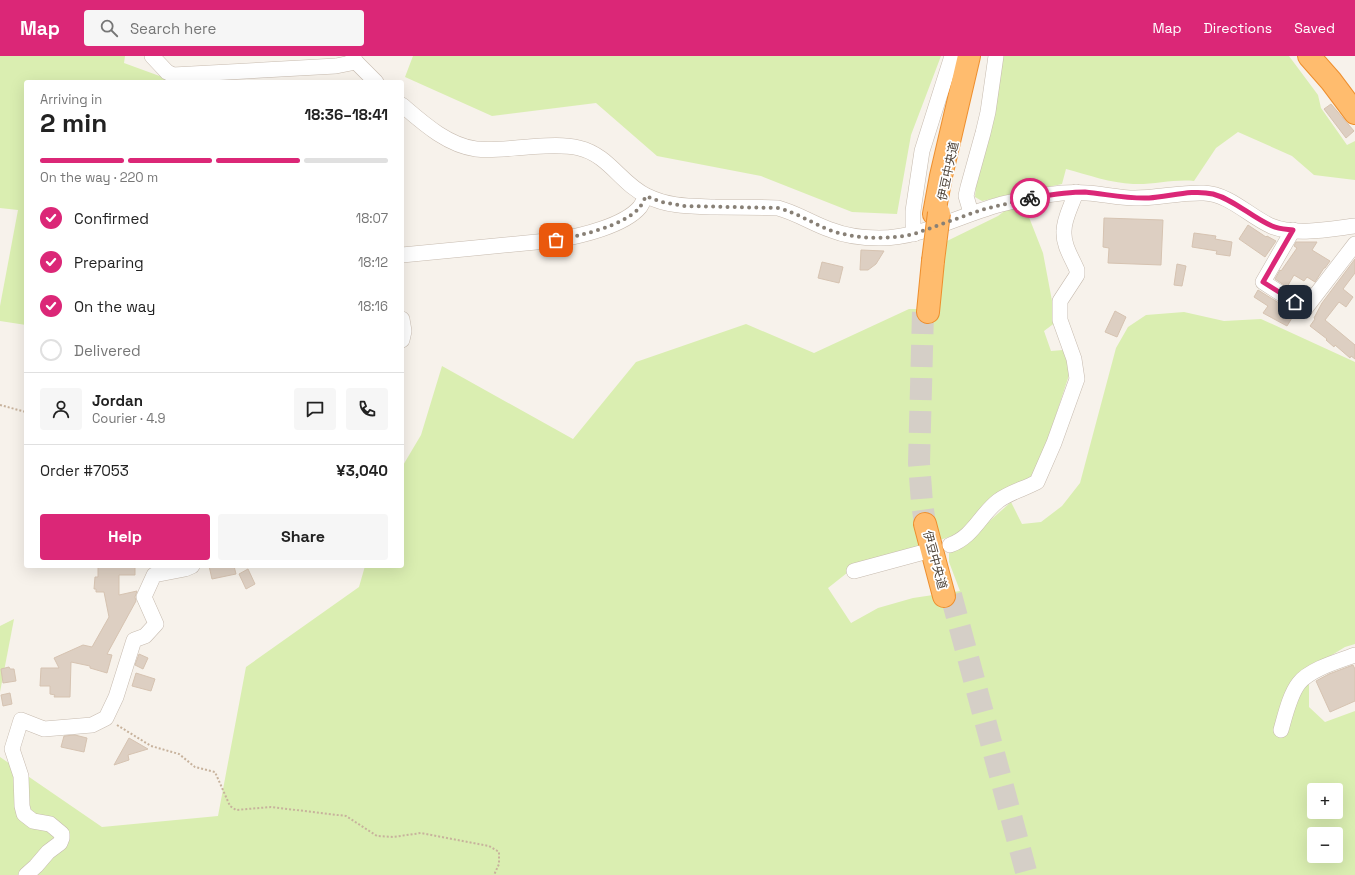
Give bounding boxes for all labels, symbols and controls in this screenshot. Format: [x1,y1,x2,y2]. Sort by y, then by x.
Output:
search box [84,10,364,46]
text: Map [20,16,60,41]
icon: search [98,17,120,39]
text: Search here [130,19,216,38]
text: Map [1152,19,1182,37]
text: Directions [1204,19,1272,37]
text: Saved [1294,19,1335,37]
text: Arriving in [40,91,102,108]
text: 18:36–18:41 [305,105,388,124]
text: 2 min [40,106,107,140]
street label: 伊豆中央道 [934,140,962,202]
text: On the way · 220 m [40,169,158,186]
courier [1010,178,1050,218]
icon: bike [1019,187,1041,209]
icon: check [40,207,62,229]
text: Confirmed [74,209,149,228]
text: 18:07 [356,210,388,227]
pin [539,223,573,257]
icon: bag [545,229,567,251]
icon: check [40,251,62,273]
text: Preparing [74,253,144,272]
text: 18:12 [358,254,388,271]
pin [1278,285,1312,319]
icon: home [1284,291,1306,313]
icon: check [40,295,62,317]
text: On the way [74,297,155,316]
text: 18:16 [358,298,388,315]
text: Delivered [74,341,141,360]
button: person [40,388,82,430]
button: chat [294,388,336,430]
button: phone [346,388,388,430]
text: Jordan [92,391,143,410]
text: Courier · 4.9 [92,410,166,427]
text: Order #7053 [40,461,129,480]
text: ¥3,040 [336,461,388,480]
button: Help [40,514,210,560]
button: Share [218,514,388,560]
street label: 伊豆中央道 [920,529,950,591]
map controls [1307,783,1343,863]
button: + [1307,783,1343,819]
button: − [1307,827,1343,863]

